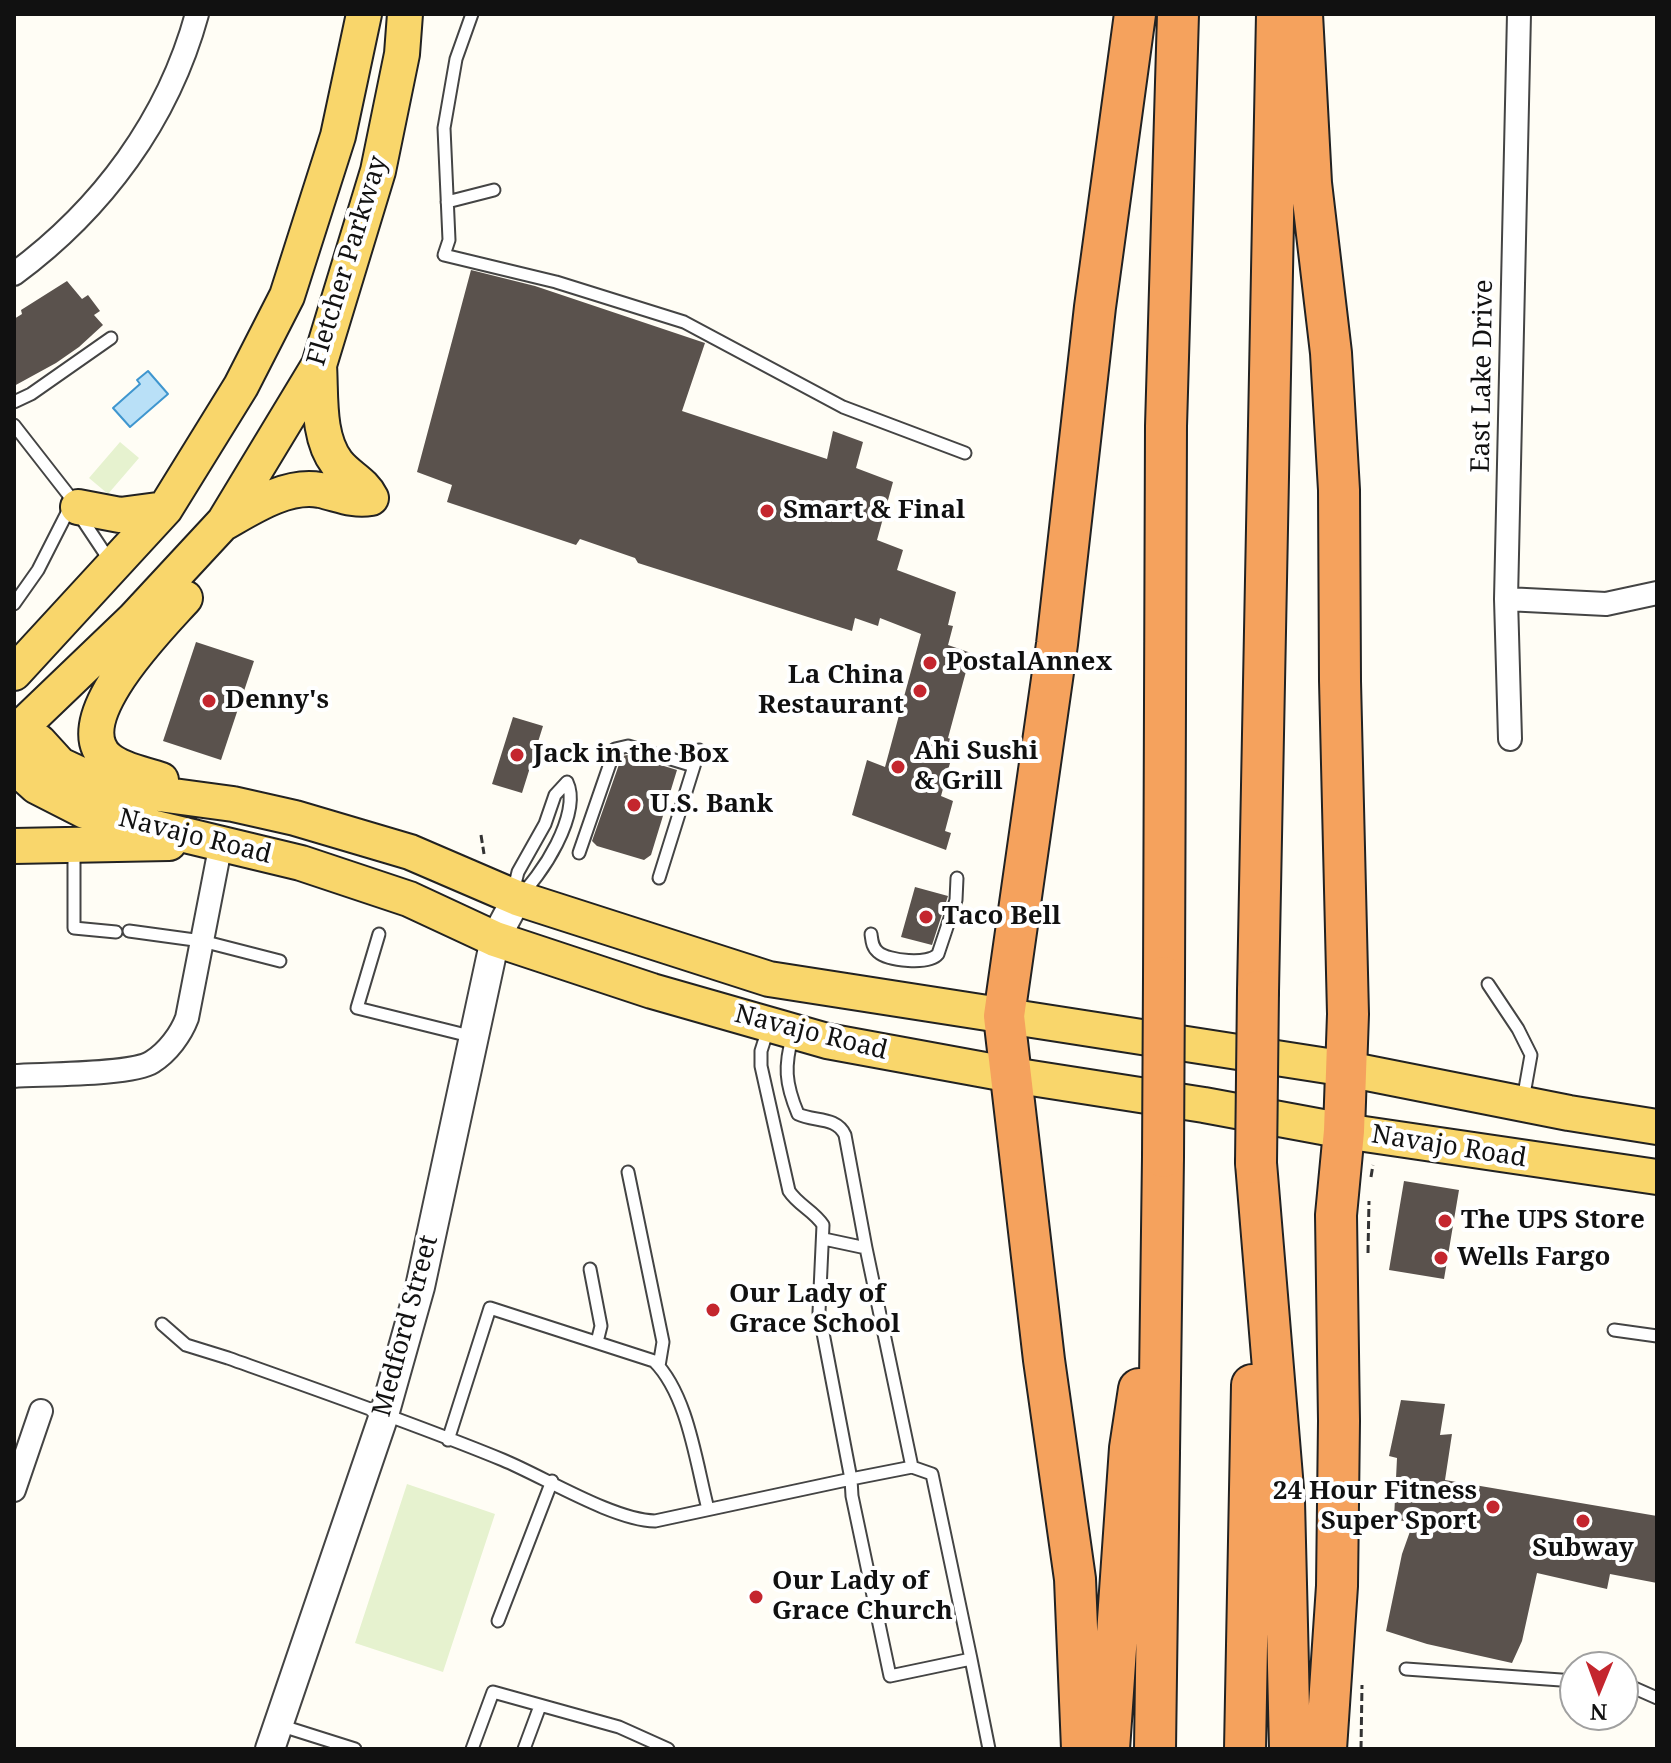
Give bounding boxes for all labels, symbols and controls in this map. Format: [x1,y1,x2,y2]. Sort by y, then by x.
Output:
street label: Fletcher Parkway [301,152,395,370]
street label: East Lake Drive [1466,279,1500,473]
place label: Smart & Final [783,495,965,527]
marker: Smart & Final [758,502,776,520]
place label: PostalAnnex [946,647,1112,679]
marker: PostalAnnex [921,654,939,672]
place label: La China Restaurant [758,660,904,722]
marker: La China Restaurant [911,682,929,700]
place label: Denny's [225,685,329,717]
marker: Denny's [200,692,218,710]
place label: Ahi Sushi & Grill [914,736,1038,798]
place label: Jack in the Box [533,739,729,771]
marker: Jack in the Box [508,746,526,764]
marker: Ahi Sushi & Grill [889,758,907,776]
place label: U.S. Bank [650,789,773,821]
marker: U.S. Bank [625,796,643,814]
street label: Navajo Road [115,803,275,871]
place label: Taco Bell [942,901,1061,933]
marker: Taco Bell [917,908,935,926]
street label: Navajo Road [731,999,891,1067]
street label: Navajo Road [1369,1119,1529,1175]
place label: The UPS Store [1461,1205,1645,1237]
marker: The UPS Store [1436,1212,1454,1230]
street label: Medford Street [367,1232,445,1420]
place label: Wells Fargo [1457,1242,1610,1274]
marker: Wells Fargo [1432,1249,1450,1267]
place label: Our Lady of Grace School [729,1279,900,1340]
marker: Our Lady of Grace School [704,1301,722,1319]
place label: 24 Hour Fitness Super Sport [1273,1476,1477,1538]
marker: 24 Hour Fitness Super Sport [1484,1498,1502,1516]
marker: Subway [1574,1512,1592,1530]
place label: Subway [1532,1533,1634,1565]
place label: Our Lady of Grace Church [772,1566,953,1628]
marker: Our Lady of Grace Church [747,1588,765,1606]
north arrow [1559,1651,1639,1731]
text: N [1590,1698,1608,1728]

